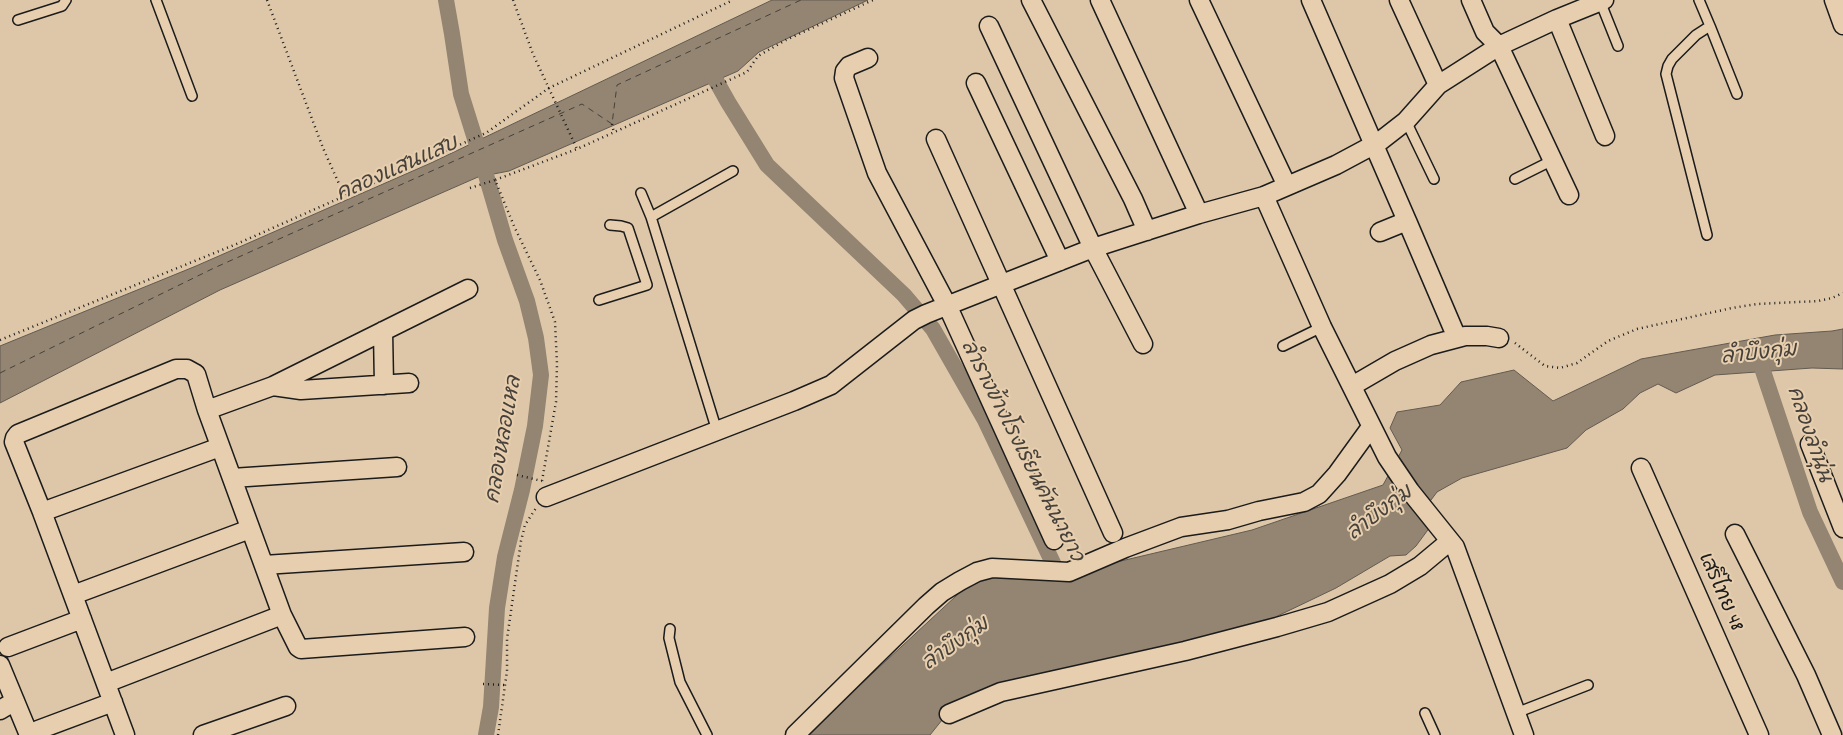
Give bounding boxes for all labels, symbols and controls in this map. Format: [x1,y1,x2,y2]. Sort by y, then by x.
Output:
water label: คลองแสนแสบ [333,133,463,209]
water label: ลำรางข้างโรงเรียนคันนายาว [953,337,1087,567]
water label: ลำบึงกุ่ม [1720,340,1798,372]
water label: คลองหลอแหล [482,374,530,506]
water label: คลองลำนุ่น [1779,384,1835,486]
water label: ลำบึงกุ่ม [1343,482,1419,548]
street label: เสรีไทย 48 [1691,550,1747,636]
water label: ลำบึงกุ่ม [919,614,995,678]

